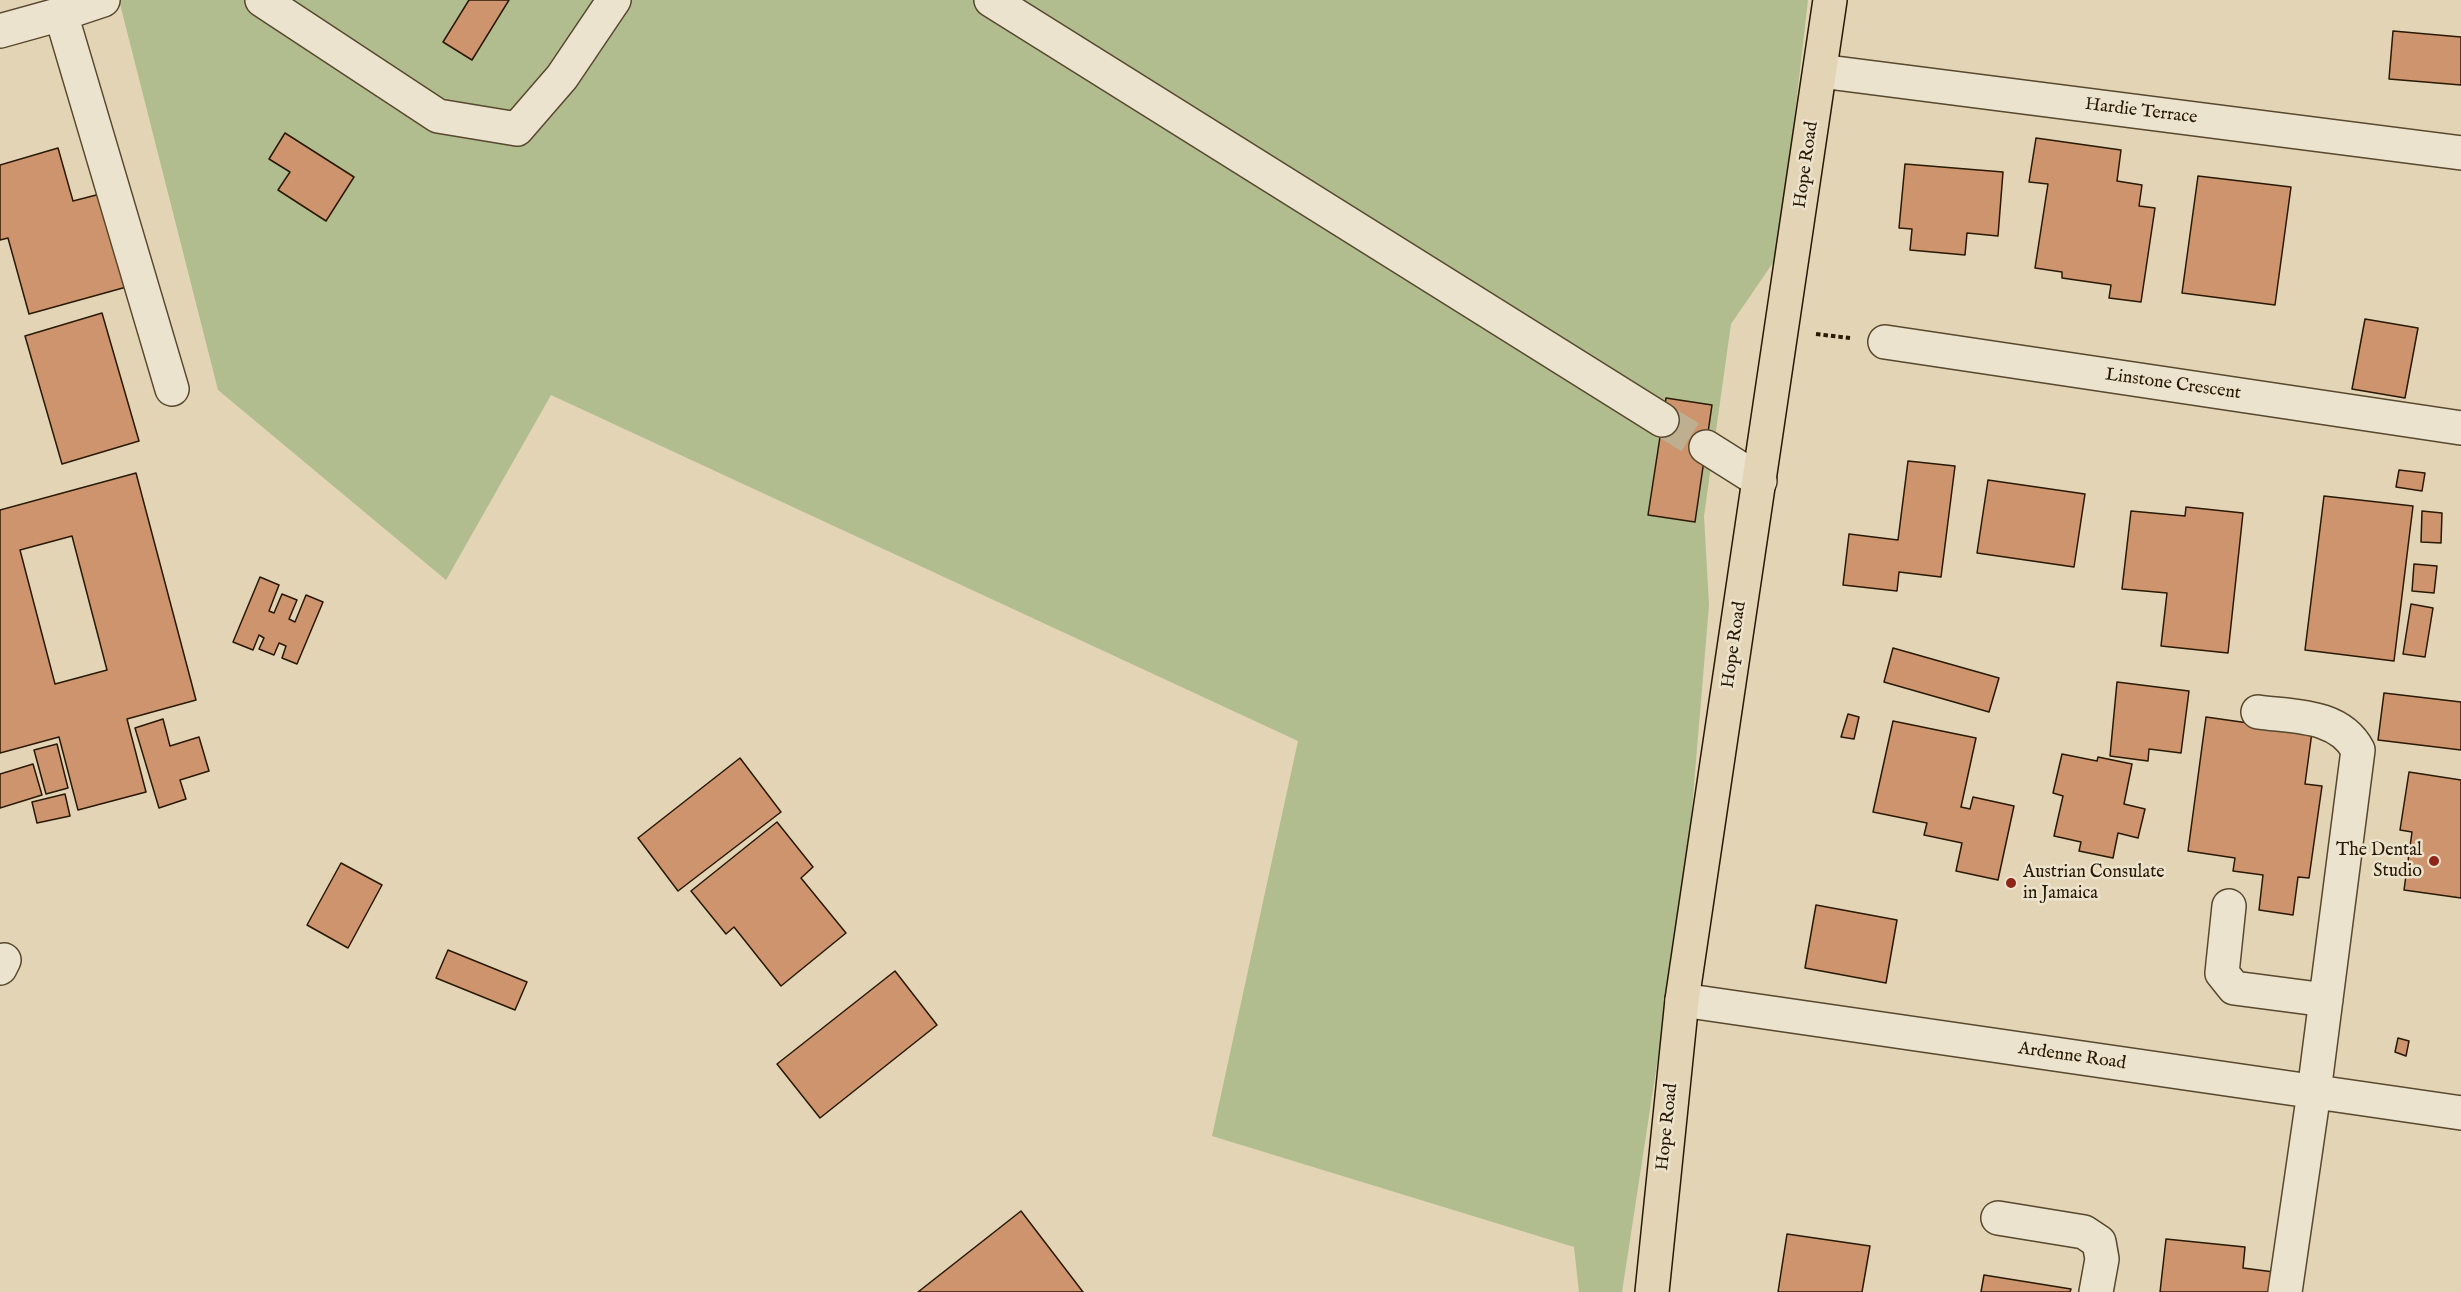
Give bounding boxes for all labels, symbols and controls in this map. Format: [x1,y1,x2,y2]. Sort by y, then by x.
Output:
street label: Hardie Terrace [2084,94,2198,130]
street label: Hope Road [1790,120,1824,210]
street label: Linstone Crescent [2104,365,2242,405]
street label: Hope Road [1718,600,1752,690]
place label: The Dental Studio [2336,840,2422,882]
marker: The Dental Studio [2427,854,2441,868]
place label: Austrian Consulate in Jamaica [2023,862,2165,904]
marker: Austrian Consulate in Jamaica [2004,876,2018,890]
street label: Ardenne Road [2017,1039,2127,1075]
street label: Hope Road [1653,1082,1683,1172]

